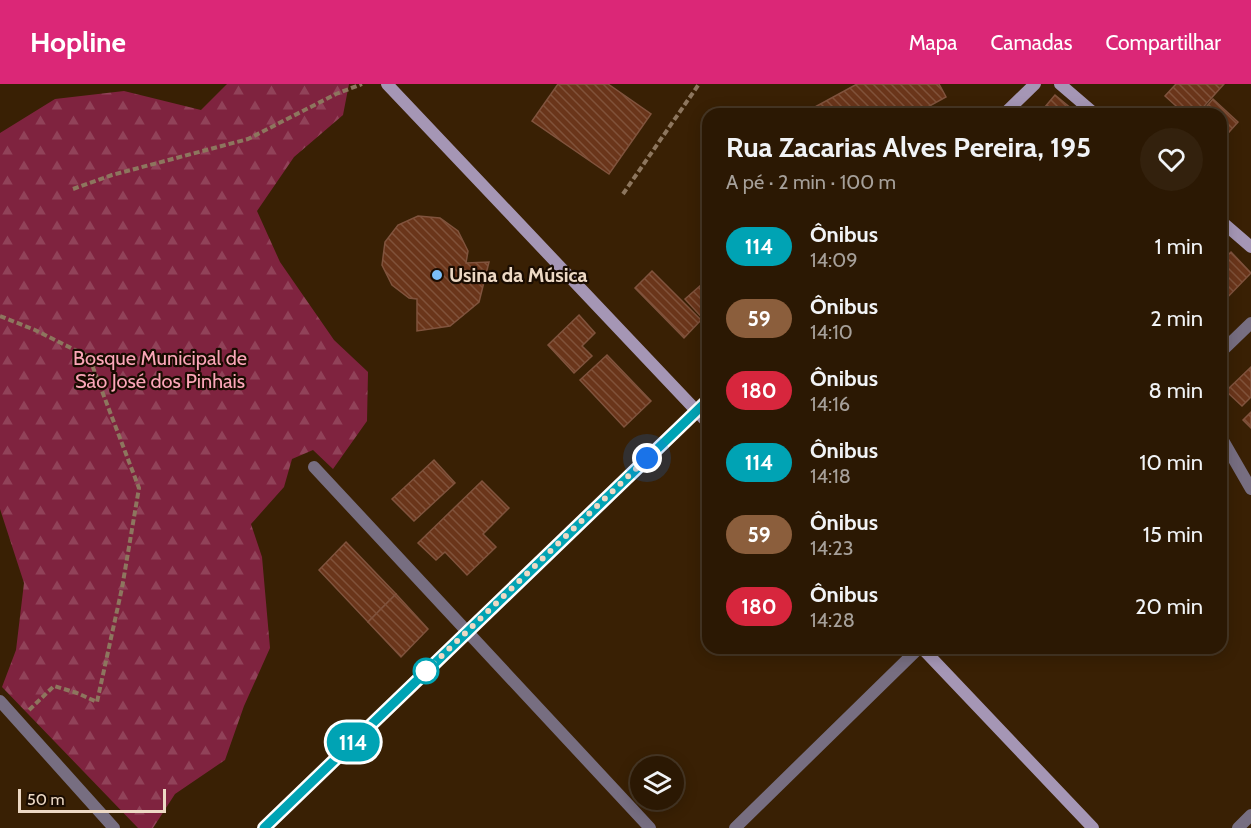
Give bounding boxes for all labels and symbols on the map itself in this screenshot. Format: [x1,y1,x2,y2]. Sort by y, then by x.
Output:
place label: Usina da Música [449,263,588,287]
marker: Usina da Música [430,268,444,282]
park label: Bosque Municipal de São José dos Pinhais [73,346,247,393]
your location [632,443,662,473]
unlabelled marker [413,658,439,684]
line badge: 114 [318,722,388,762]
scale bar [18,786,166,814]

